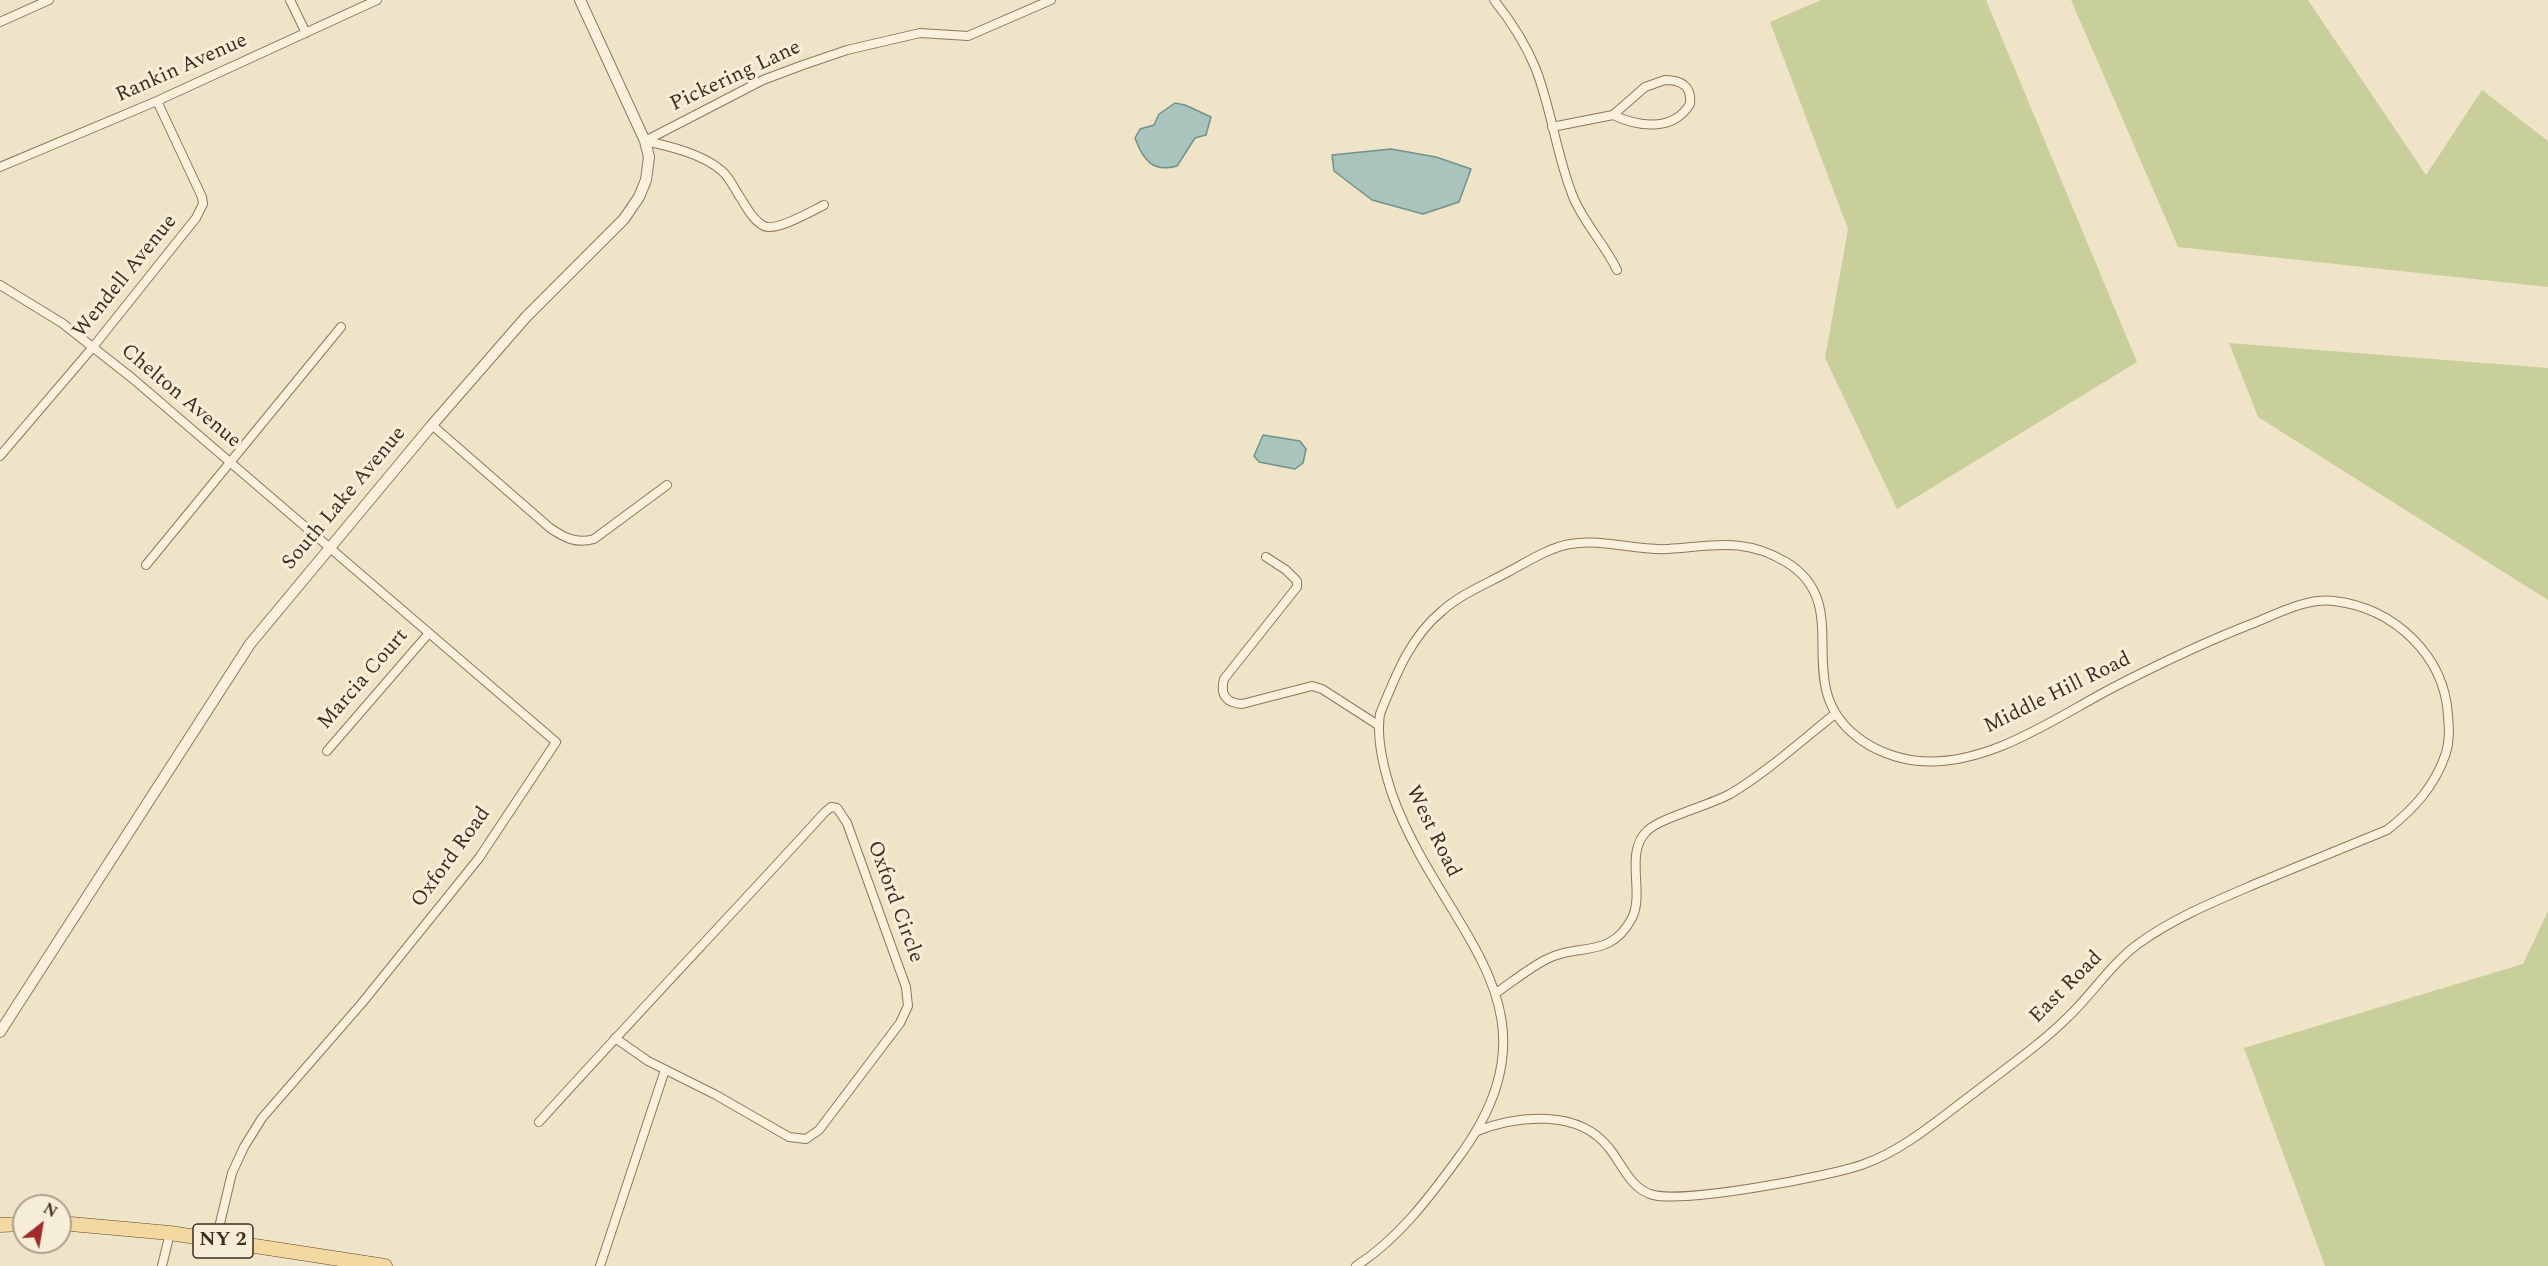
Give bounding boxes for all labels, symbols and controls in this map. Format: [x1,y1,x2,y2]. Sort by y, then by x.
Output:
street label: Rankin Avenue [112,29,252,109]
street label: Pickering Lane [667,36,805,118]
street label: Wendell Avenue [69,210,183,344]
street label: Chelton Avenue [115,339,245,455]
street label: South Lake Avenue [278,422,412,576]
street label: Marcia Court [313,625,415,735]
street label: Middle Hill Road [1980,648,2136,740]
street label: West Road [1399,782,1465,882]
street label: Oxford Road [407,803,497,913]
street label: Oxford Circle [860,838,928,966]
street label: East Road [2025,946,2109,1030]
north arrow [12,1194,72,1254]
text: N [38,1197,62,1224]
road number: NY 2 [193,1224,253,1258]

